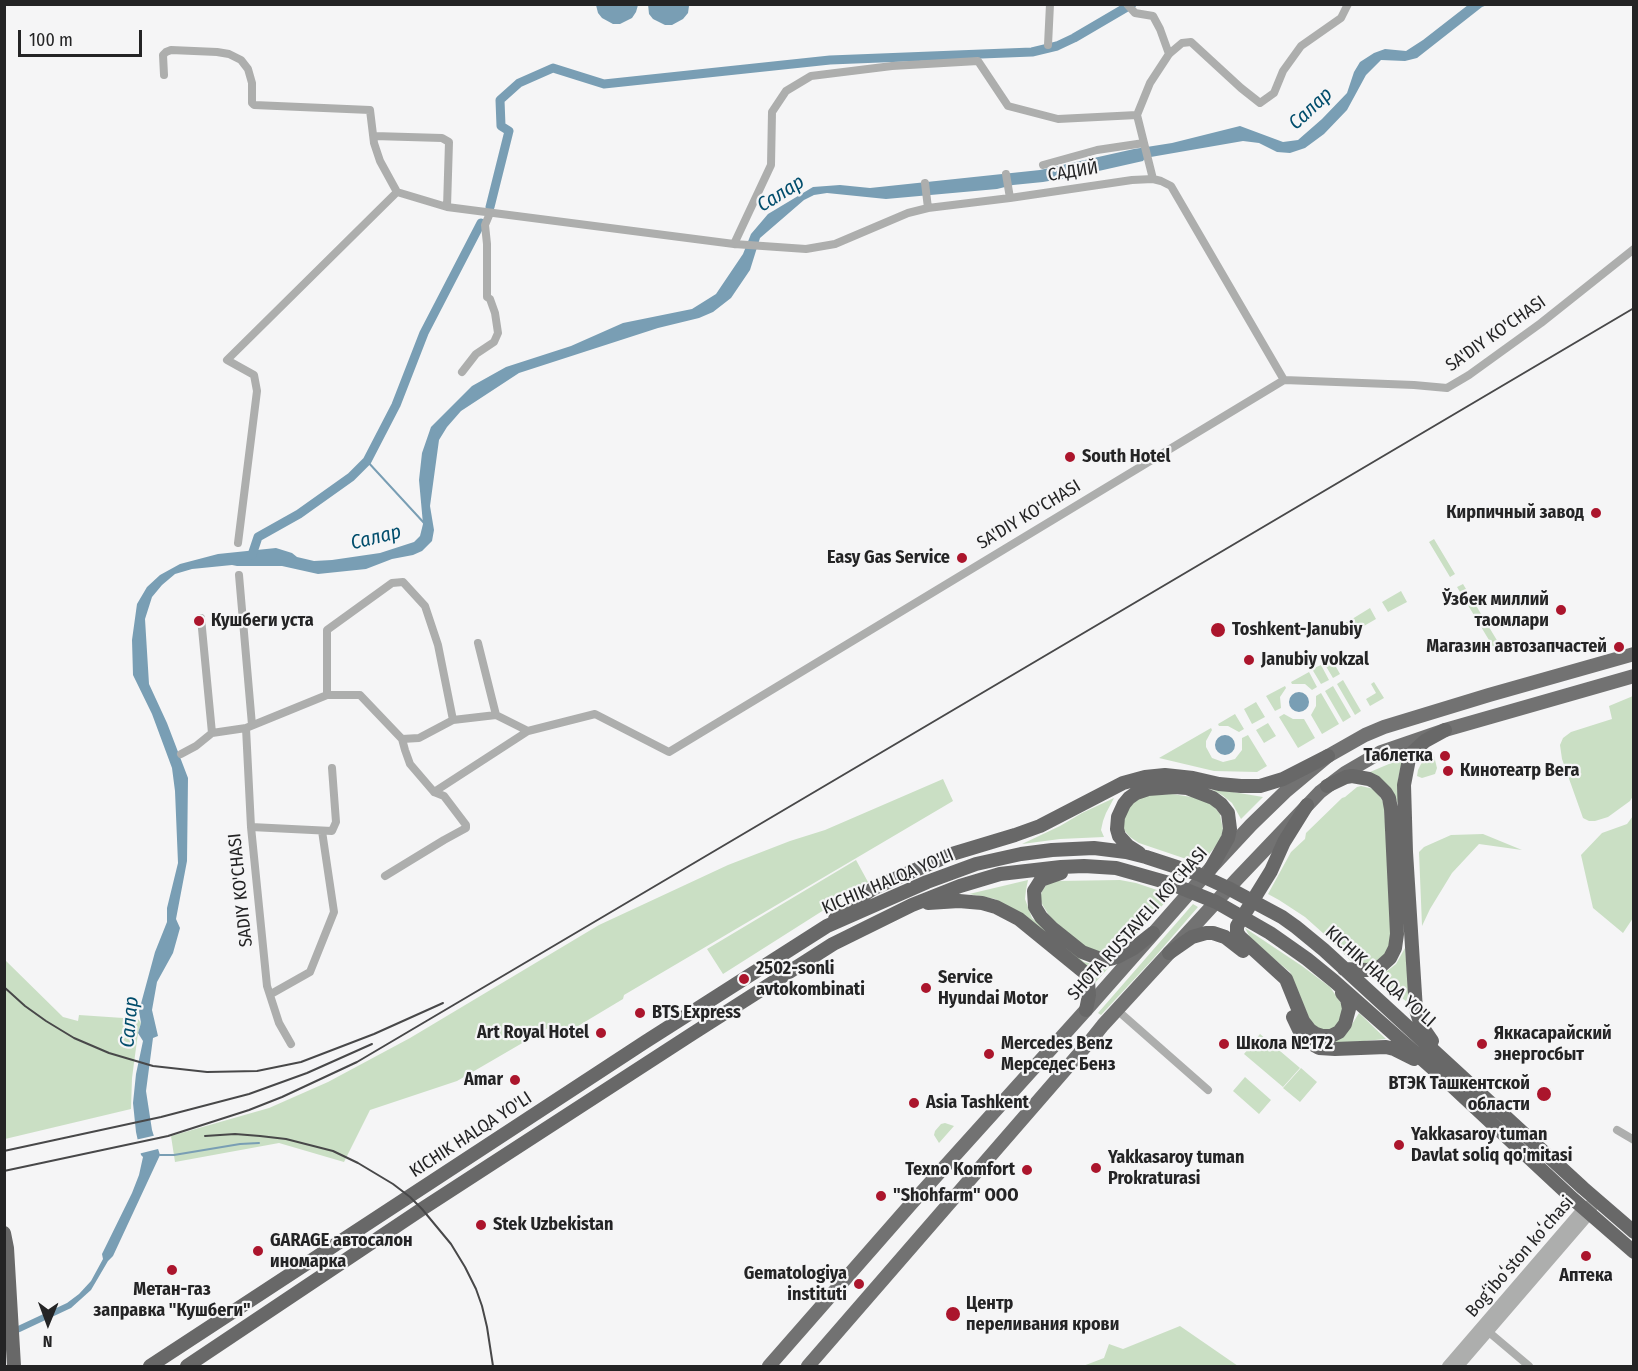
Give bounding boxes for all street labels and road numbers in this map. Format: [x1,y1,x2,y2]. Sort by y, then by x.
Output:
street label: САДИЙ [1046,157,1100,187]
street label: SA'DIY KO'CHASI [1442,292,1550,376]
street label: SA'DIY KO'CHASI [973,476,1085,554]
street label: SADIY KO'CHASI [224,832,258,948]
street label: SHOTA RUSTAVELI KO'CHASI [1063,843,1213,1005]
street label: KICHIK HALQA YO'LI [819,844,957,920]
street label: KICHIK HALQA YO'LI [1320,922,1440,1032]
street label: KICHIK HALQA YO'LI [406,1088,536,1182]
street label: Bogʻiboʻston koʻchasi [1461,1192,1579,1322]

